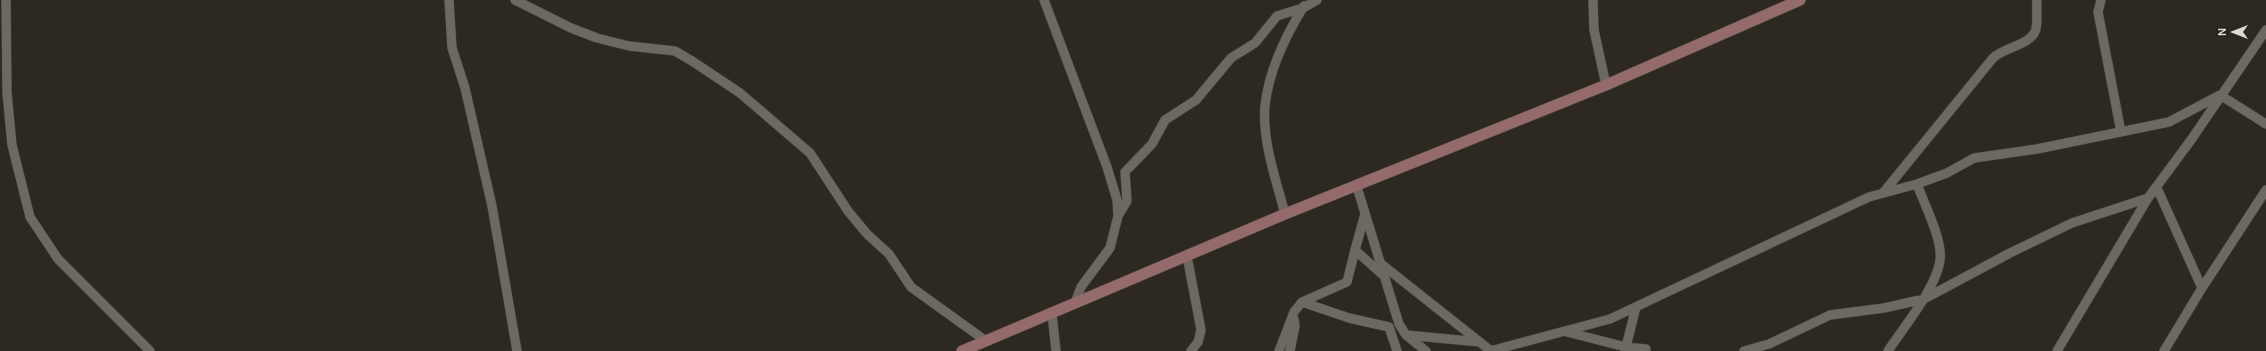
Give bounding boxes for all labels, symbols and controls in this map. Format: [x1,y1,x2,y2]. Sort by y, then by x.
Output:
north arrow [2214,12,2254,52]
text: N [2215,28,2229,36]

